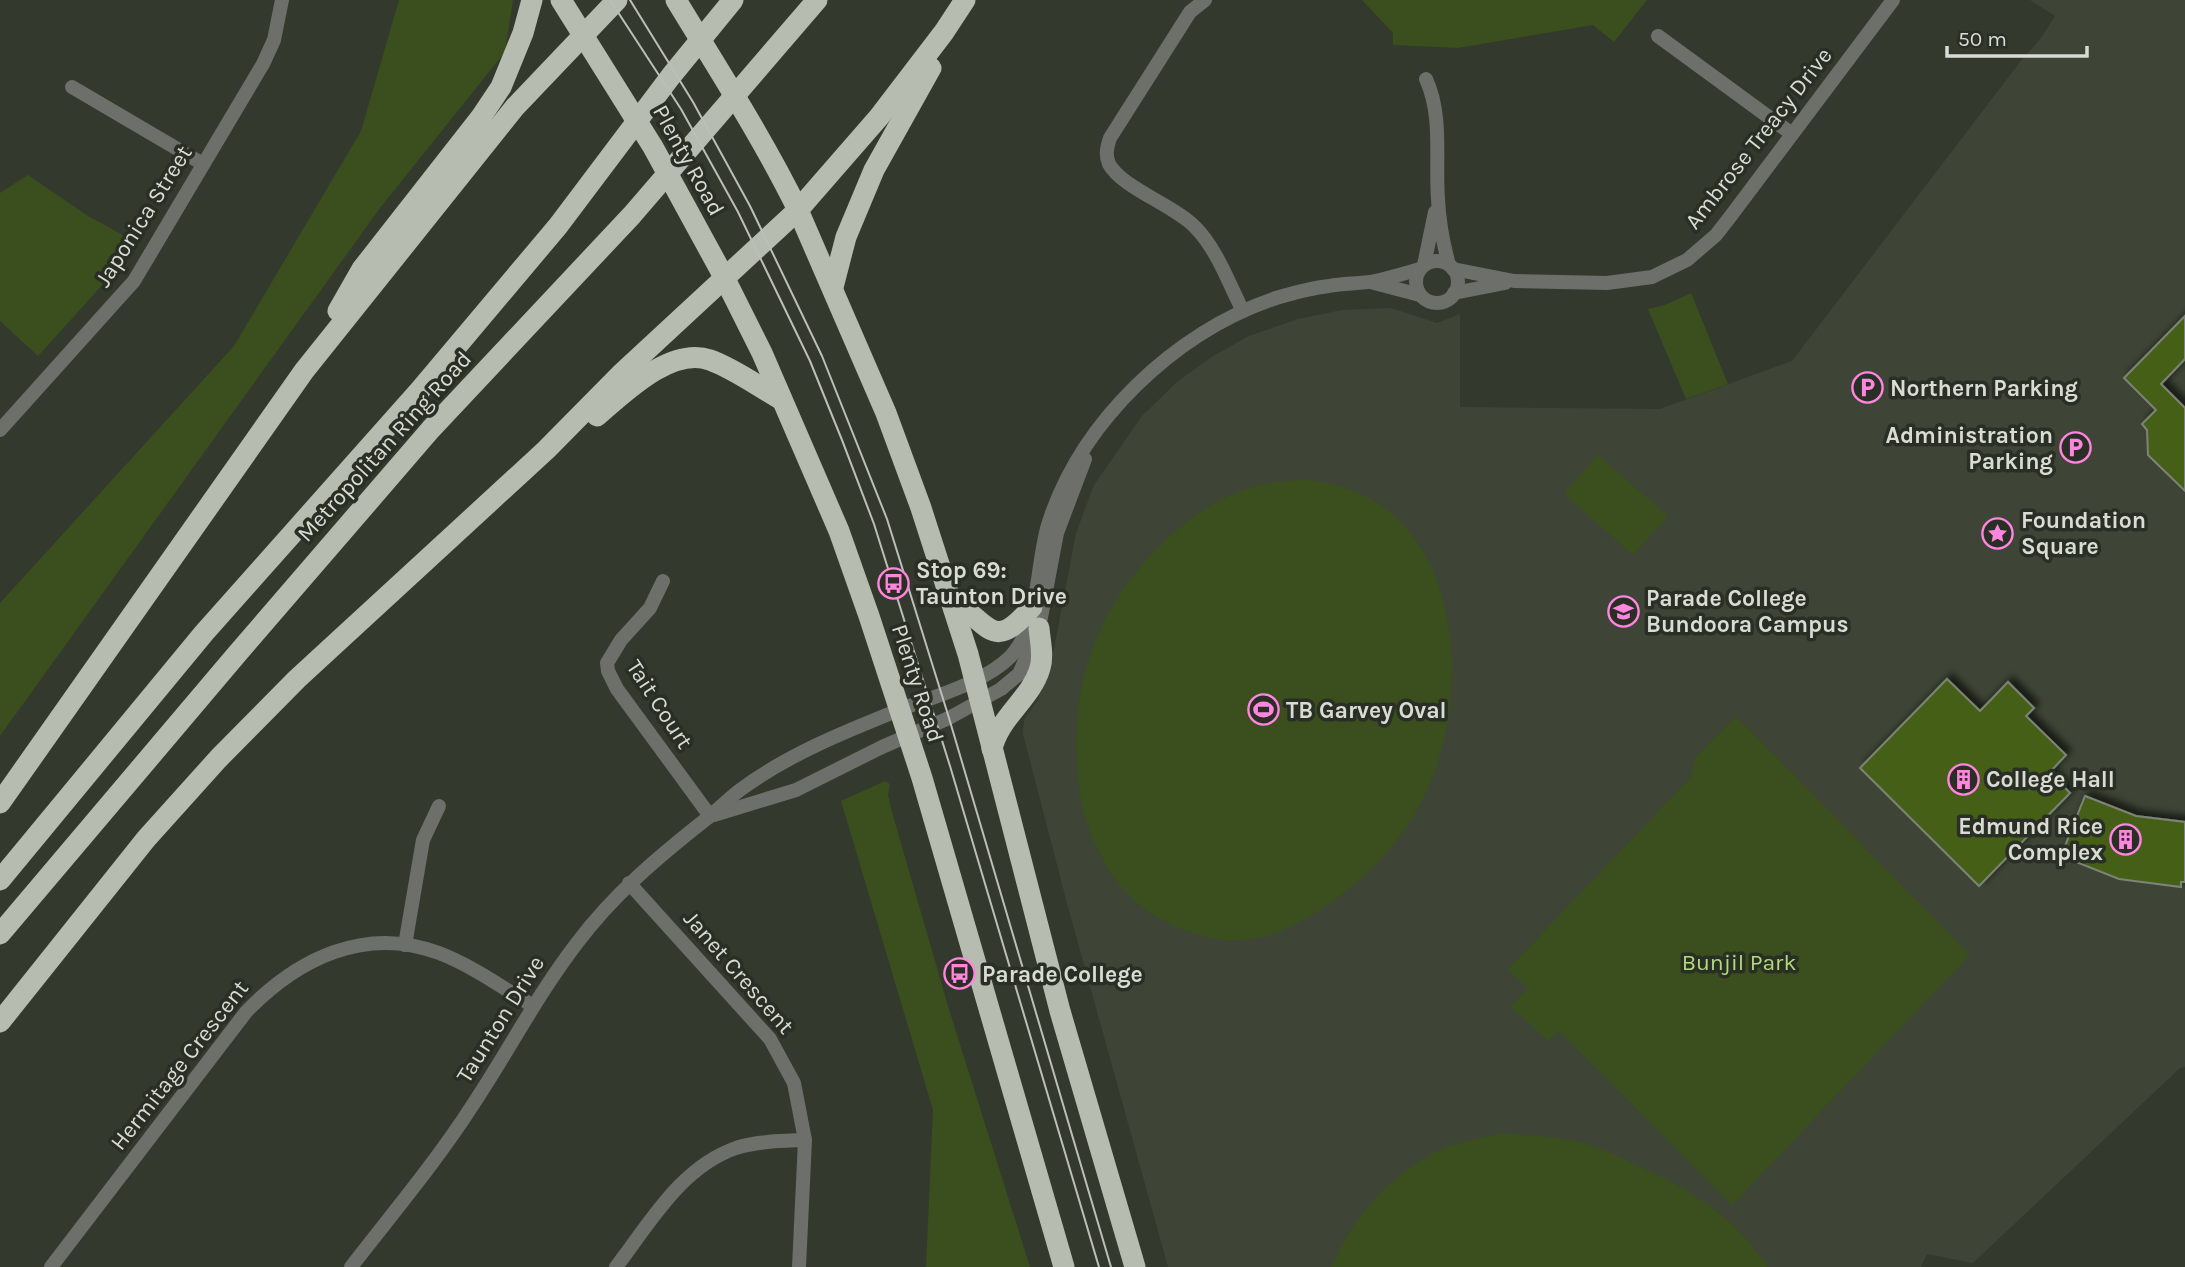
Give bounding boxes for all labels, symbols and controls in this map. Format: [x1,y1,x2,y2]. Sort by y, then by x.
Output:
scale bar [1947,14,2087,58]
text: 50 m [1958,27,2007,51]
street label: Ambrose Treacy Drive [1679,42,1838,234]
street label: Plenty Road [647,100,730,220]
street label: Japonica Street [89,140,198,292]
street label: Metropolitan Ring Road [292,346,477,547]
parking icon: Northern Parking [1850,371,1884,405]
place label: Northern Parking [1890,375,2078,402]
place label: Administration Parking [1886,422,2053,475]
parking icon: Administration Parking [2059,431,2093,465]
place label: Foundation Square [2021,507,2146,560]
place icon: Foundation Square [1981,516,2015,550]
place label: Stop 69: Taunton Drive [916,557,1067,610]
bus stop icon: Stop 69: Taunton Drive [876,566,910,600]
place label: Parade College Bundoora Campus [1646,585,1849,638]
school or university icon: Parade College Bundoora Campus [1606,594,1640,628]
street label: Plenty Road [886,621,949,746]
street label: Tait Court [621,655,699,754]
sports icon: TB Garvey Oval [1246,693,1280,727]
place label: TB Garvey Oval [1286,697,1447,724]
building icon: College Hall [1946,762,1980,796]
place label: College Hall [1986,766,2115,793]
place label: Edmund Rice Complex [1958,813,2103,866]
building icon: Edmund Rice Complex [2109,822,2143,856]
street label: Janet Crescent [678,905,800,1040]
park label: Bunjil Park [1682,949,1796,976]
street label: Taunton Drive [451,951,550,1088]
bus stop icon: Parade College [942,957,976,991]
place label: Parade College [982,961,1143,988]
street label: Hermitage Crescent [105,975,254,1156]

